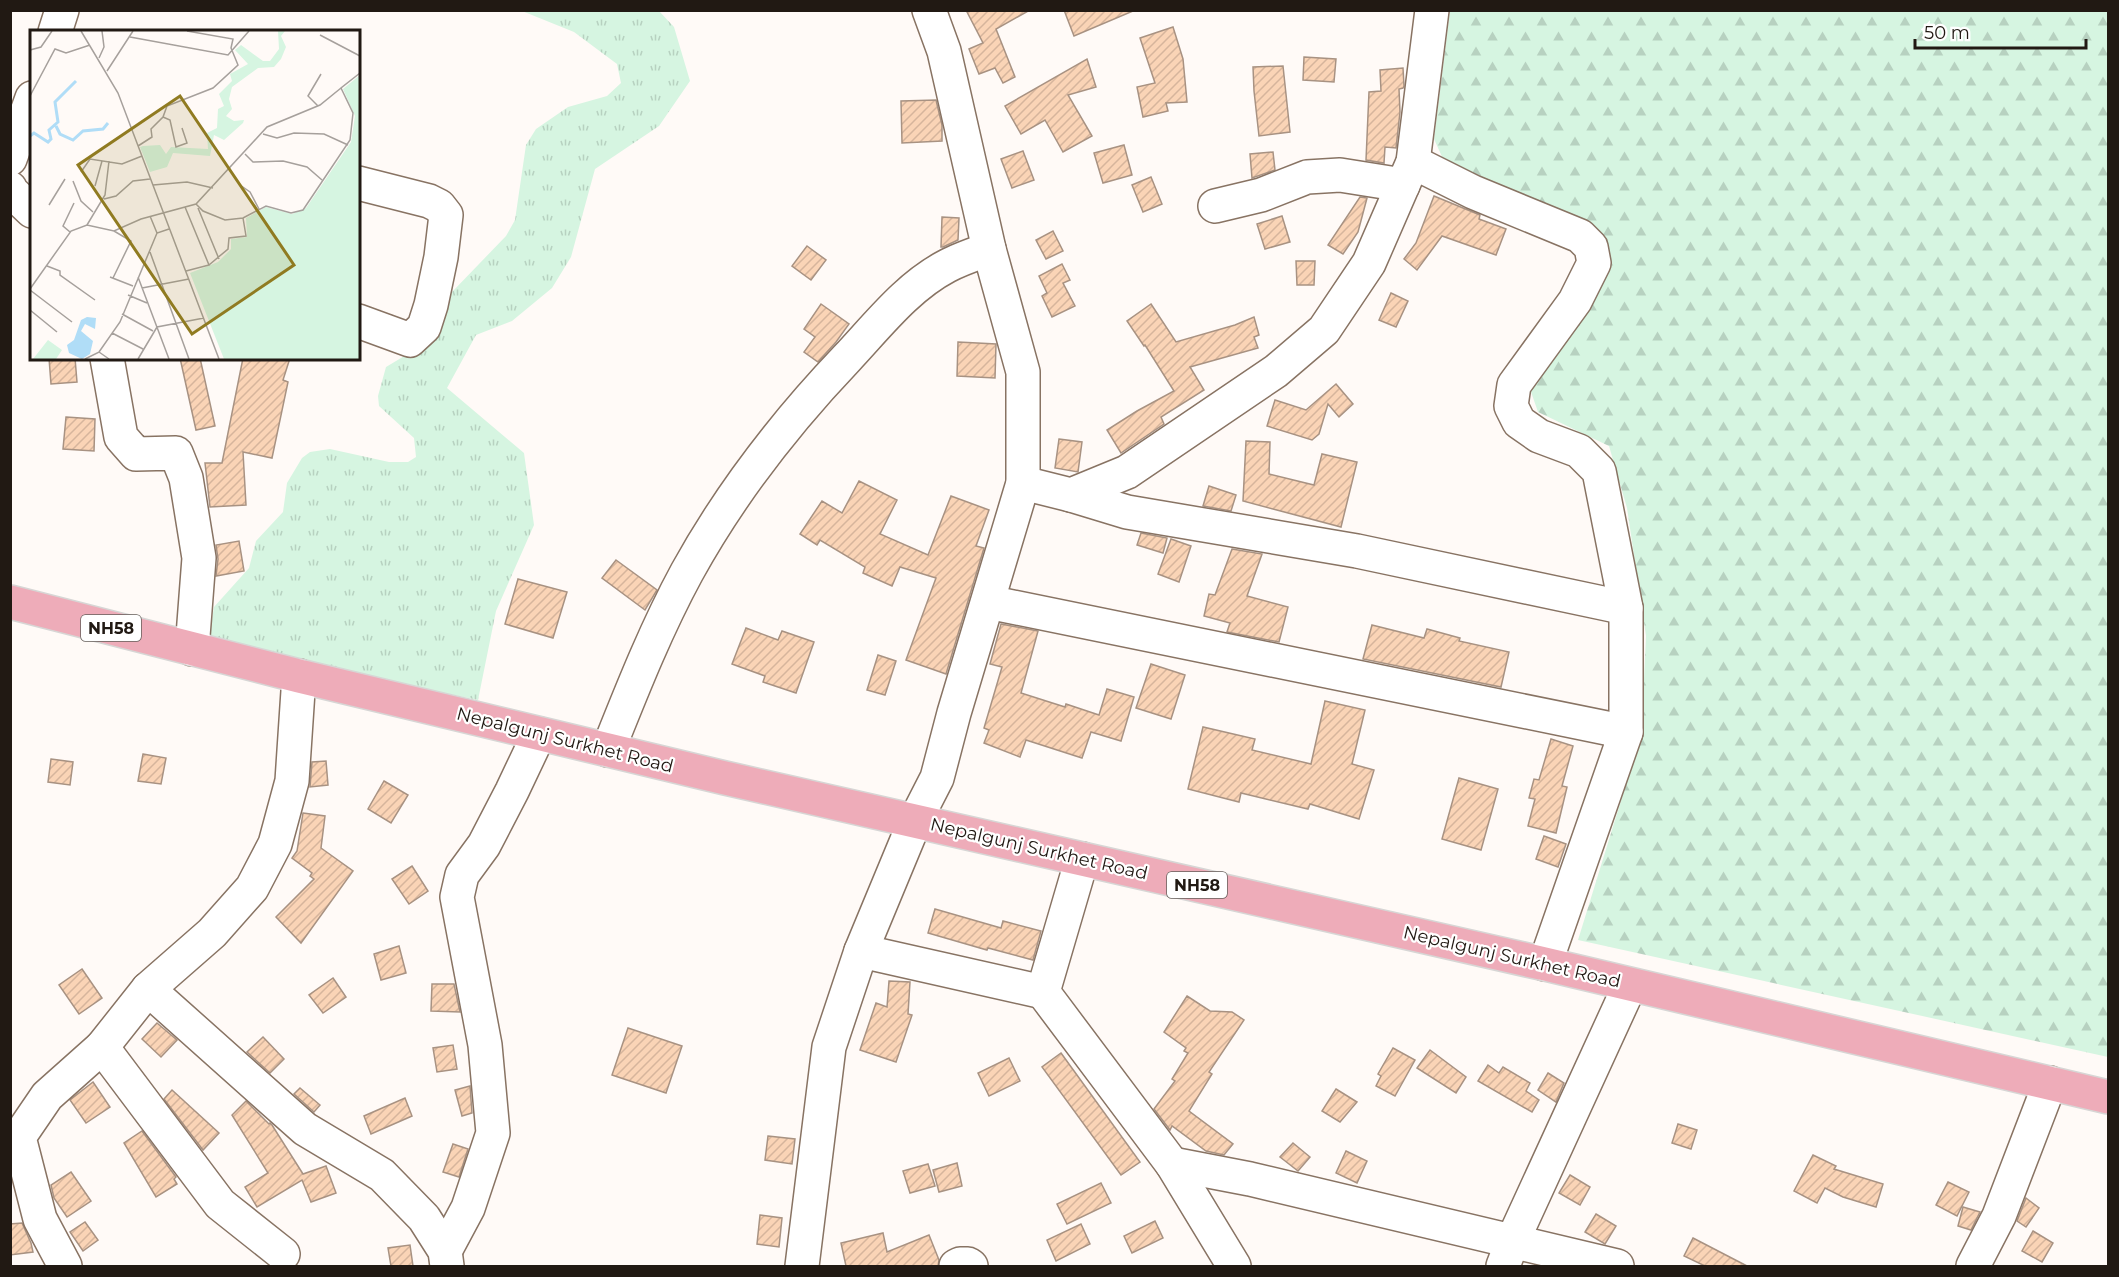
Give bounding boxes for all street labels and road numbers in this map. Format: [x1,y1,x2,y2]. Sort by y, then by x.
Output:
road number: NH58 [81,615,141,641]
street label: Nepalgunj Surkhet Road [454,702,676,778]
street label: Nepalgunj Surkhet Road [928,813,1150,885]
road number: NH58 [1167,872,1227,898]
street label: Nepalgunj Surkhet Road [1401,921,1623,993]

